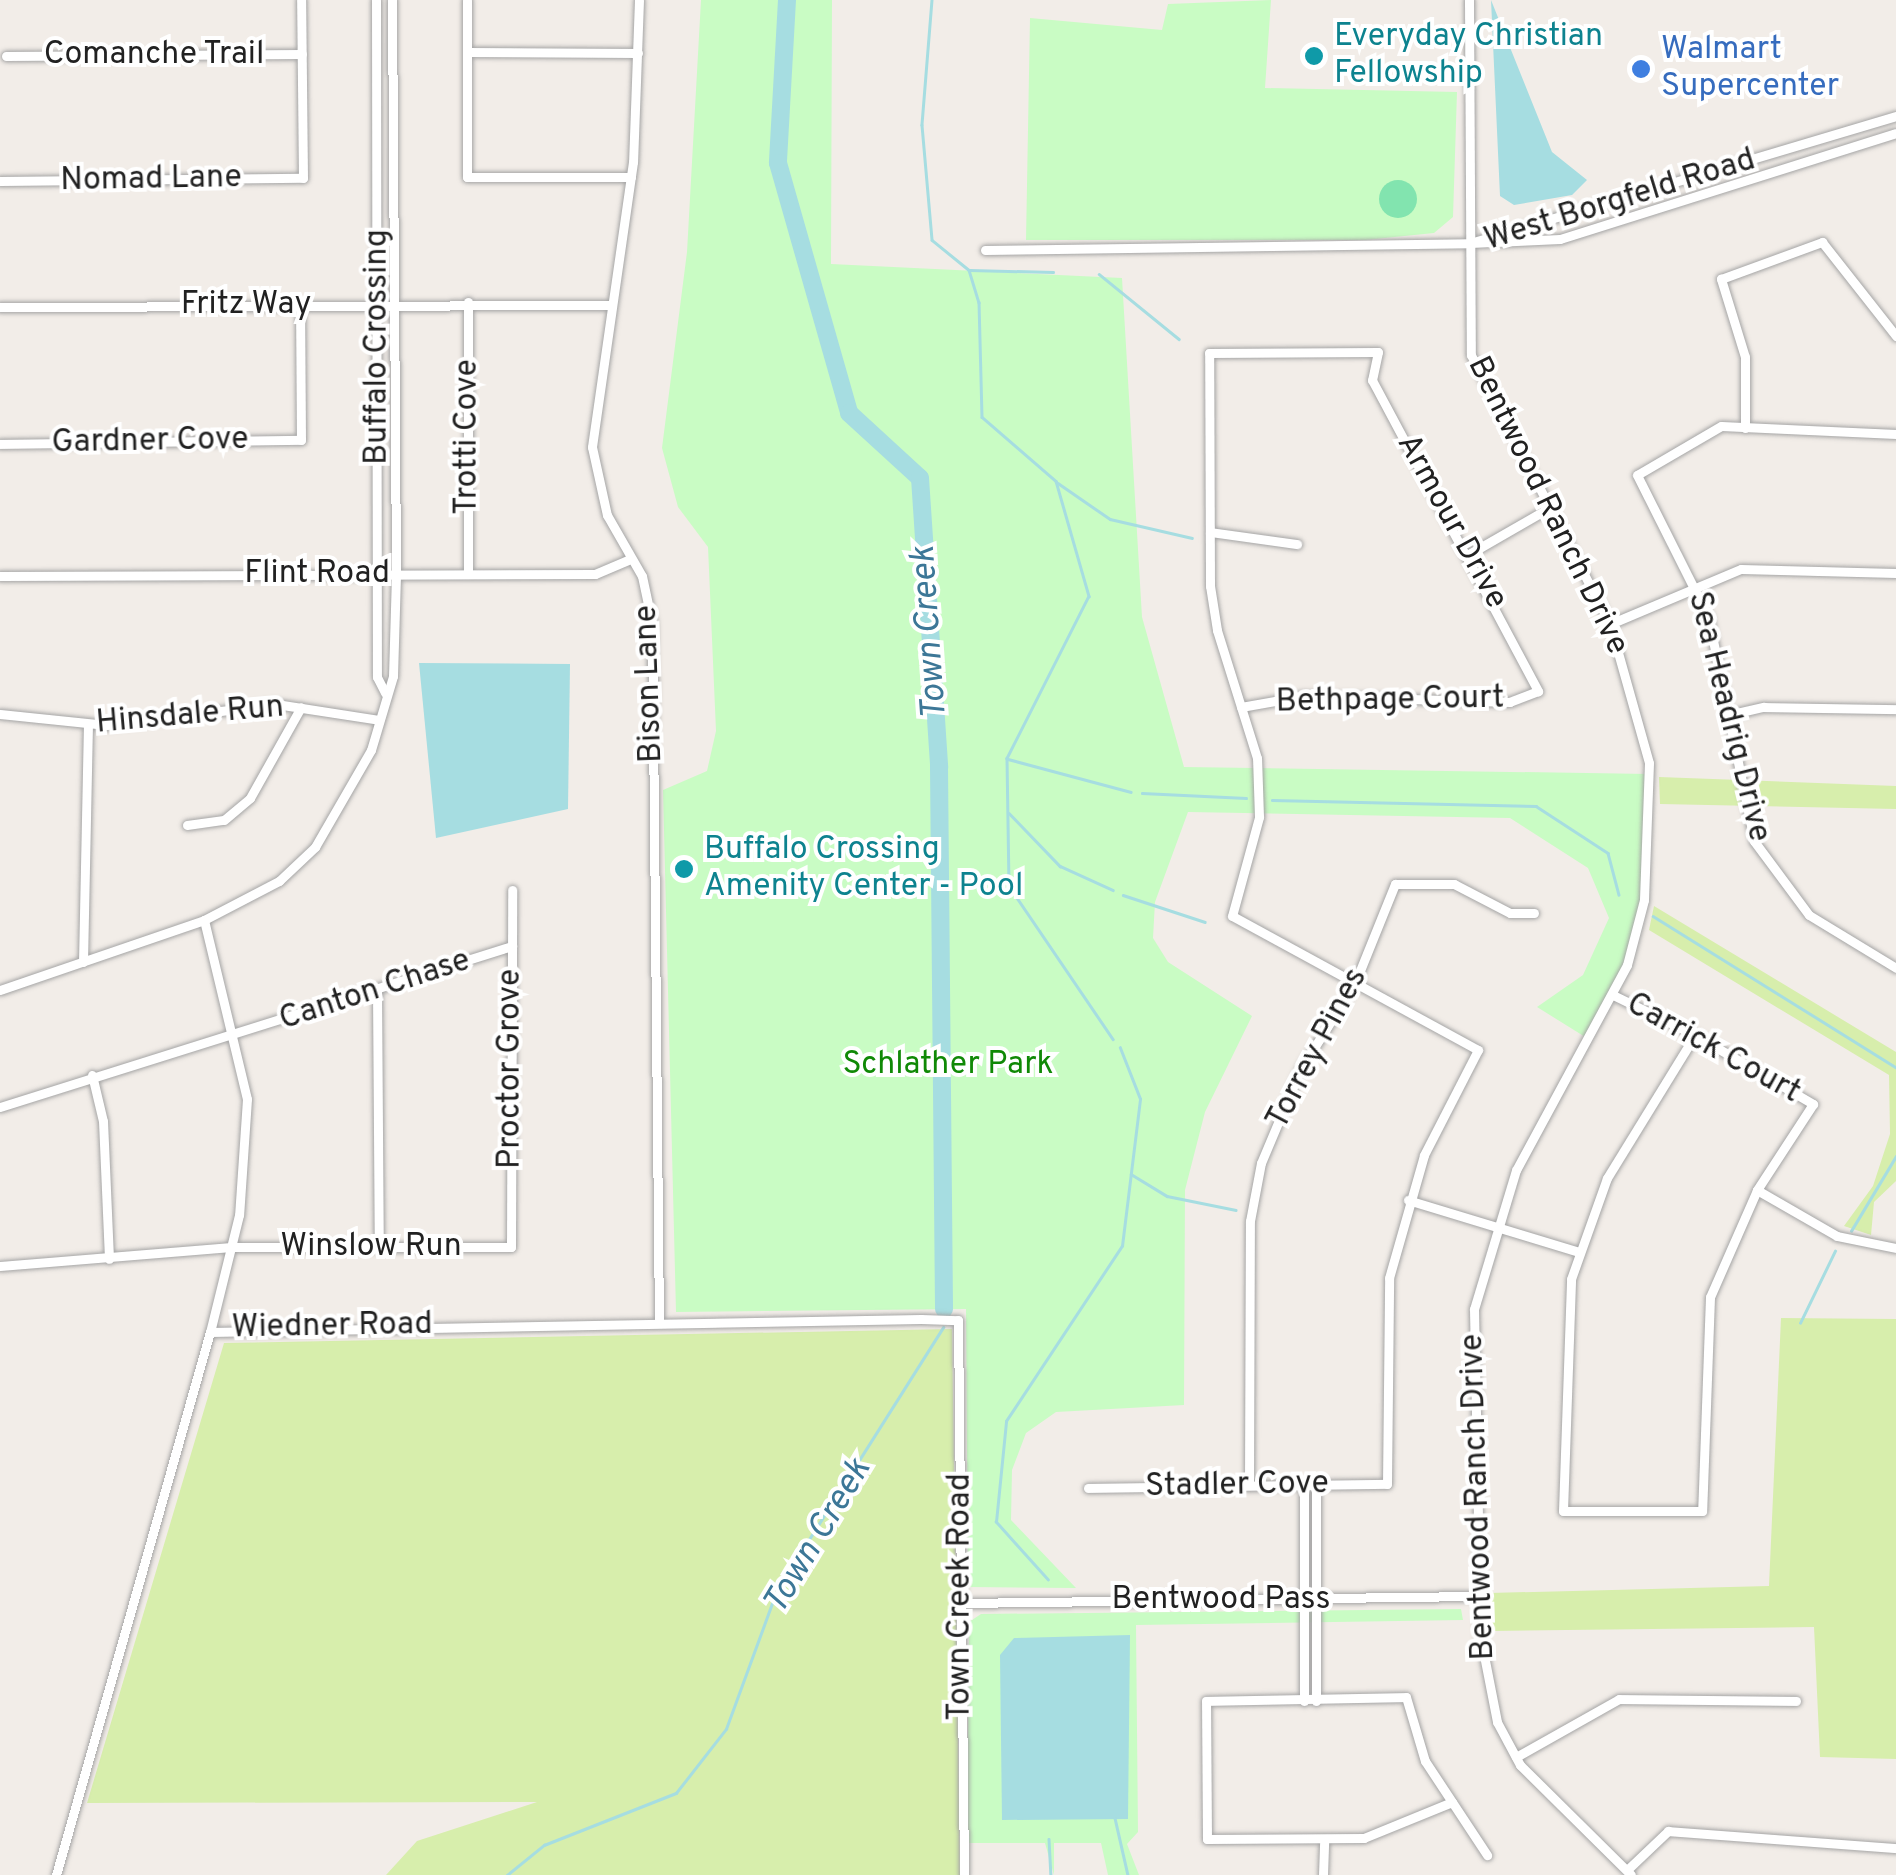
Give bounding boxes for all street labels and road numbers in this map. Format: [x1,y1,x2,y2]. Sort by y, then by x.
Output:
street label: Comanche Trail [43,36,265,74]
street label: West Borgfeld Road [1480,142,1760,260]
street label: Nomad Lane [60,159,242,201]
street label: Buffalo Crossing [359,229,397,465]
street label: Fritz Way [180,286,312,324]
street label: Bentwood Ranch Drive [1458,351,1636,661]
street label: Trotti Cove [449,359,487,515]
street label: Gardner Cove [51,421,249,463]
street label: Armour Drive [1387,428,1515,616]
street label: Flint Road [244,555,390,593]
street label: Sea Headrig Drive [1678,588,1778,846]
street label: Bison Lane [628,604,672,764]
street label: Bethpage Court [1275,680,1505,722]
street label: Hinsdale Run [95,689,285,743]
street label: Canton Chase [275,942,475,1040]
street label: Torrey Pines [1259,962,1377,1136]
street label: Proctor Grove [492,969,530,1169]
street label: Carrick Court [1619,985,1807,1113]
street label: Winslow Run [280,1228,462,1266]
street label: Wiedner Road [231,1306,433,1348]
street label: Bentwood Ranch Drive [1454,1333,1504,1661]
street label: Stadler Cove [1145,1465,1329,1507]
street label: Town Creek Road [942,1473,980,1721]
street label: Bentwood Pass [1111,1581,1331,1619]

